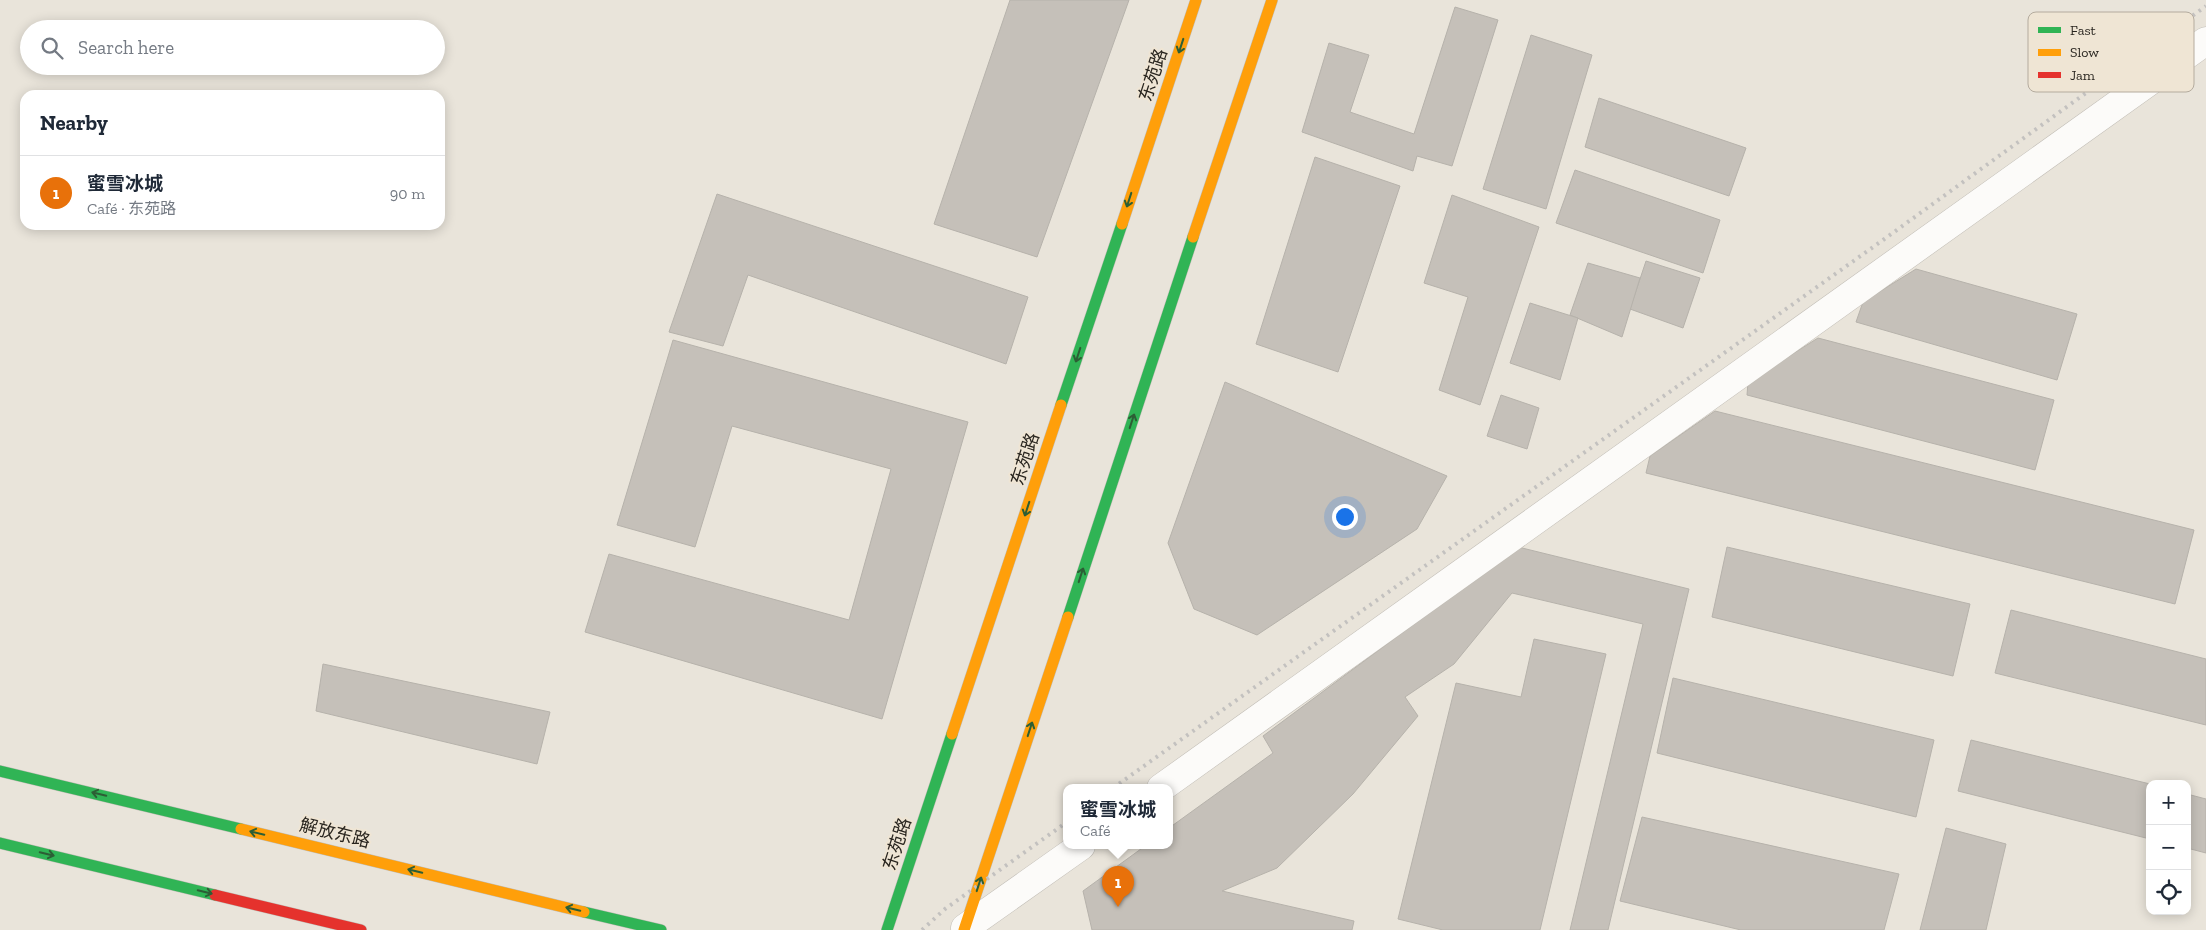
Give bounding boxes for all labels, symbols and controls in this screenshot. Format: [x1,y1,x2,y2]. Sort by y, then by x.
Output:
legend [2028,12,2194,92]
search box [20,20,445,75]
text: Fast [2070,22,2097,39]
icon: search [38,34,66,62]
text: Search here [78,36,174,59]
one-way arrow [1175,38,1185,54]
text: Slow [2070,44,2099,61]
street label: 东苑路 [1134,46,1172,104]
text: Jam [2070,67,2095,84]
text: Nearby [40,110,108,135]
text: 蜜雪冰城 [87,172,163,195]
text: 1 [53,184,59,203]
text: 90 m [390,184,425,203]
one-way arrow [1124,192,1134,208]
text: Café · 东苑路 [87,199,176,218]
one-way arrow [1073,346,1082,362]
one-way arrow [1128,413,1138,429]
street label: 东苑路 [1006,430,1044,488]
one-way arrow [1022,501,1031,516]
your location [1332,504,1358,530]
one-way arrow [1077,567,1087,583]
one-way arrow [1026,722,1035,738]
map controls [2146,780,2191,915]
button: + [2146,780,2191,825]
popup [1063,784,1173,849]
one-way arrow [91,789,107,799]
text: 蜜雪冰城 [1080,798,1156,821]
street label: 解放东路 [297,814,373,852]
street label: 东苑路 [878,815,916,873]
text: Café [1080,821,1111,840]
button: − [2146,825,2191,870]
one-way arrow [249,828,265,837]
one-way arrow [39,850,55,859]
one-way arrow [407,866,423,875]
pin: 1 [1102,866,1134,907]
button: locate [2146,870,2191,915]
one-way arrow [975,876,984,892]
one-way arrow [197,888,213,898]
one-way arrow [565,904,581,913]

